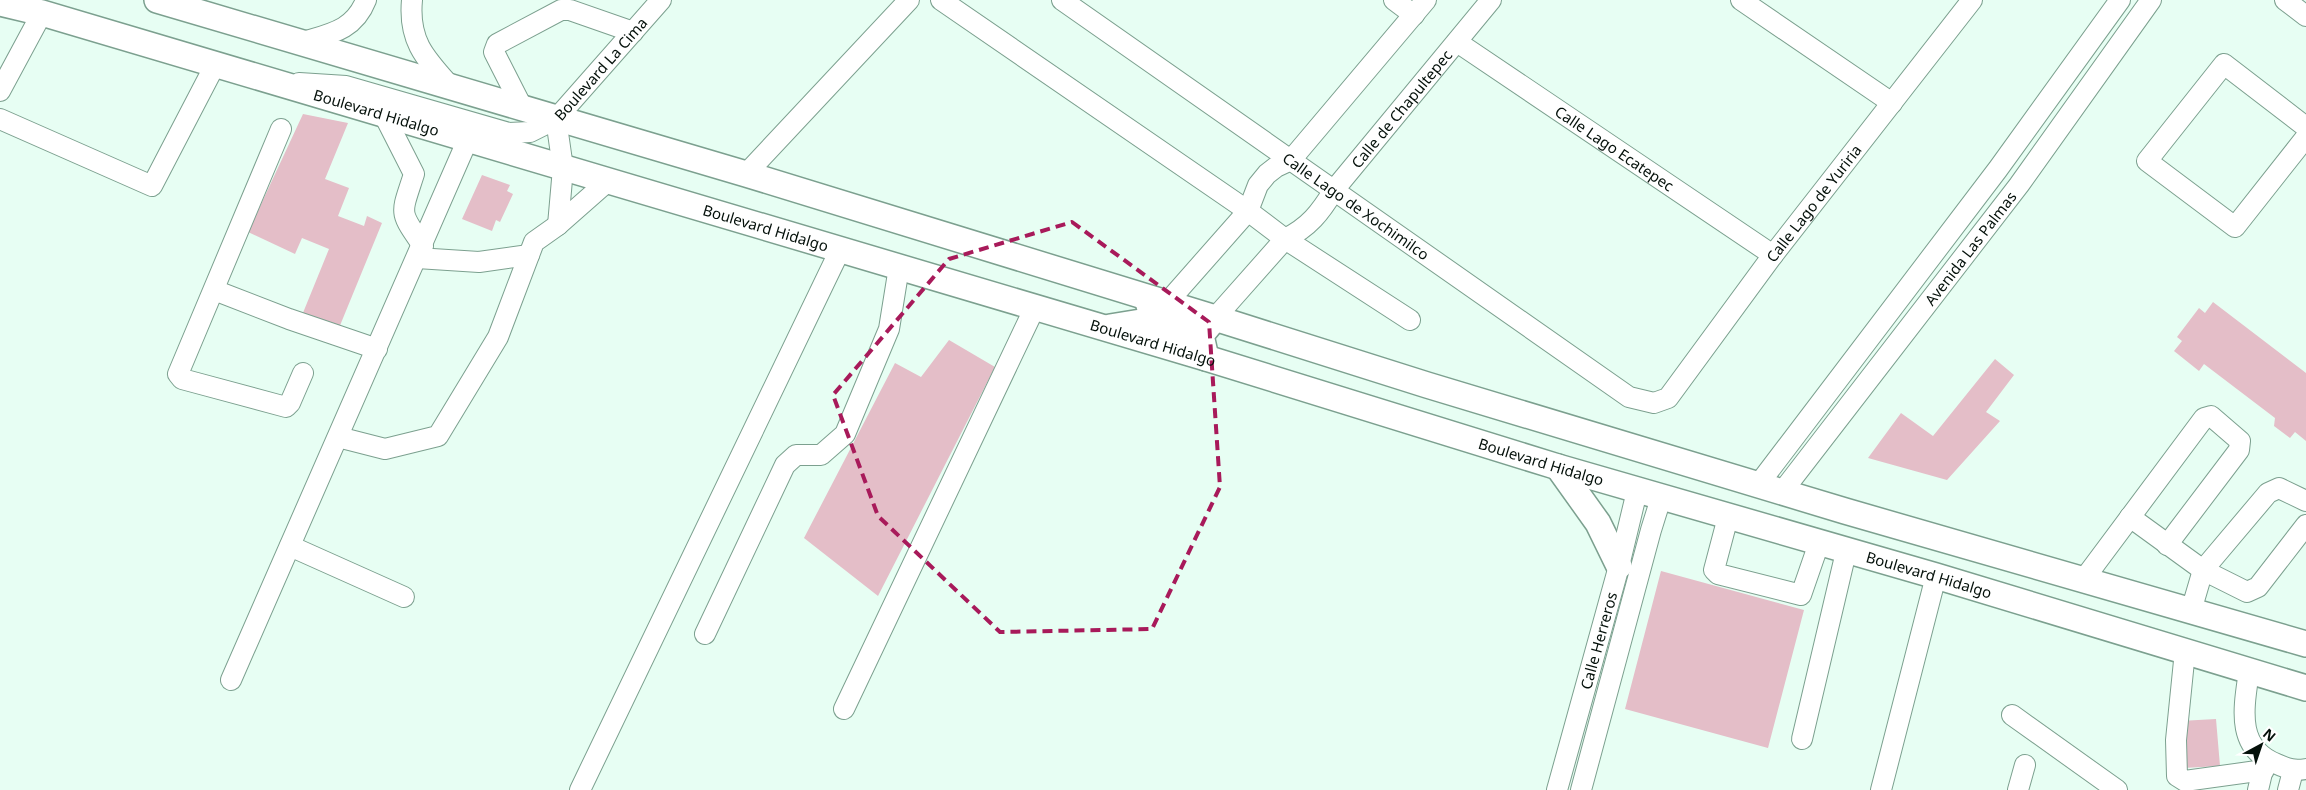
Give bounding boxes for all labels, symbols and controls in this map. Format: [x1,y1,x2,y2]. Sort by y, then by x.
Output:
street label: Boulevard La Cima [550,13,651,124]
street label: Calle de Chapultepec [1346,45,1456,172]
street label: Boulevard Hidalgo [311,84,442,140]
street label: Calle Lago Ecatepec [1551,101,1678,195]
street label: Calle Lago de Yuriria [1761,140,1866,266]
street label: Calle Lago de Xochimilco [1279,148,1433,264]
street label: Avenida Las Palmas [1920,187,2021,309]
street label: Boulevard Hidalgo [700,199,831,256]
street label: Boulevard Hidalgo [1088,314,1218,370]
street label: Boulevard Hidalgo [1476,433,1606,490]
street label: Boulevard Hidalgo [1864,546,1994,602]
street label: Calle Herreros [1575,590,1621,692]
north arrow [2236,720,2286,770]
text: N [2259,724,2280,746]

